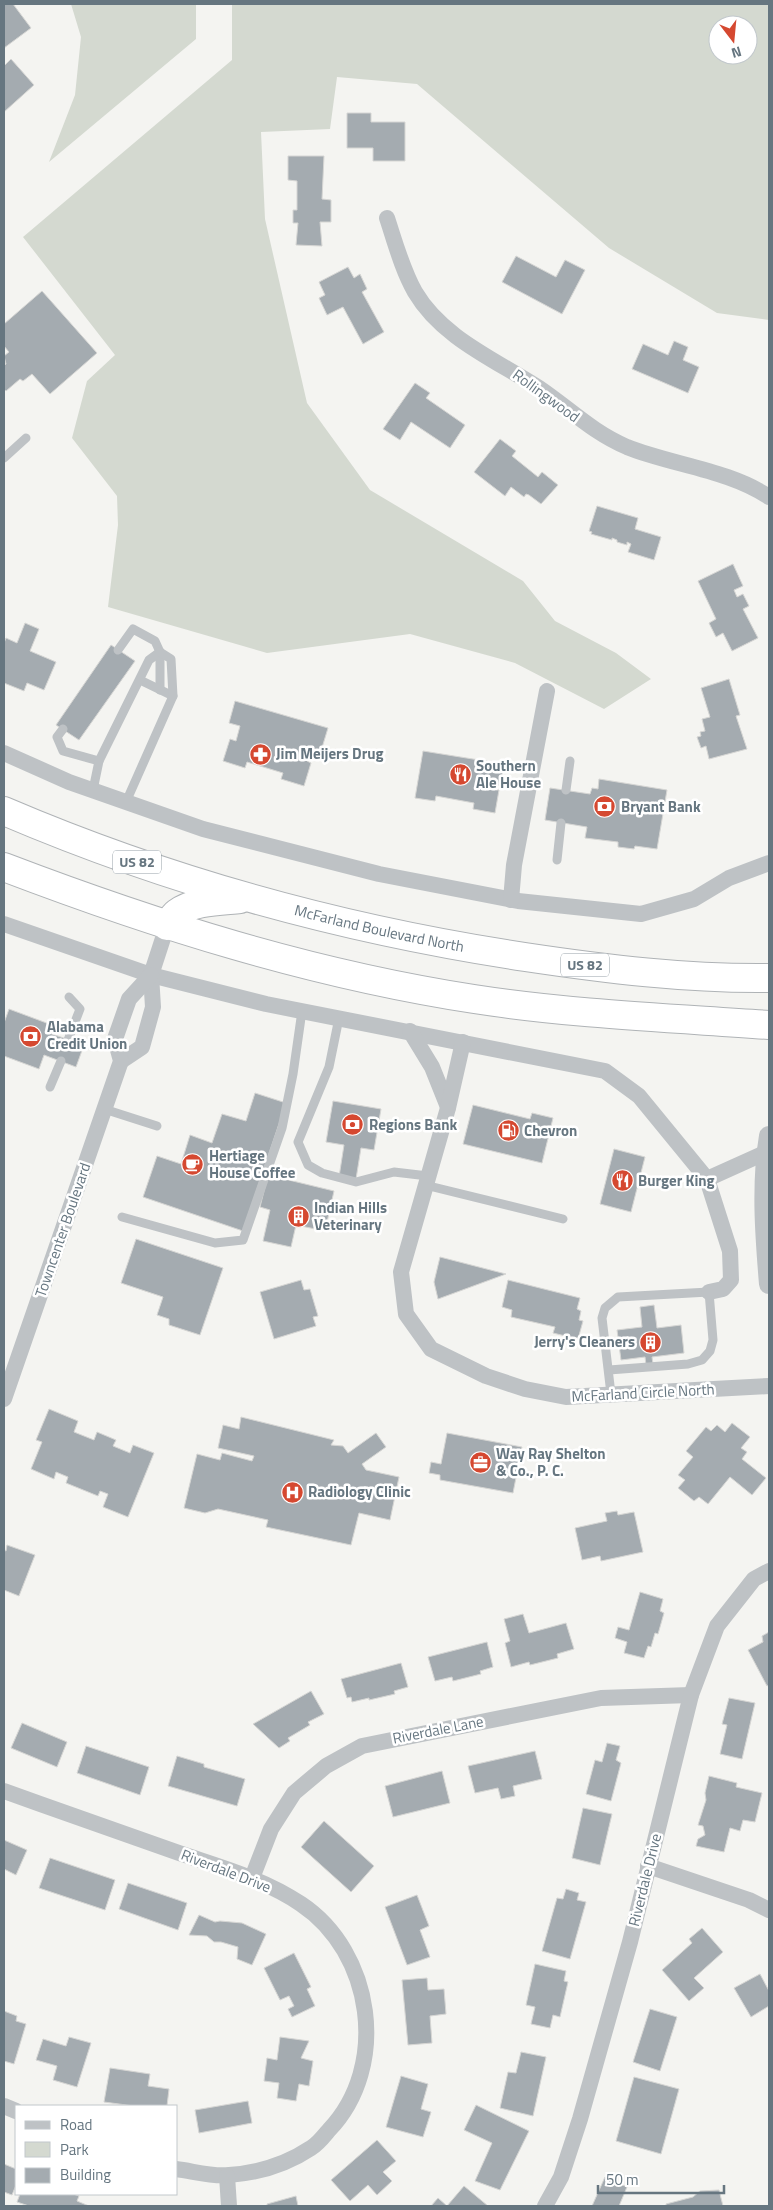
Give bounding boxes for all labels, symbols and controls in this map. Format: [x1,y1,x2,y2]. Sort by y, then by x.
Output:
north arrow [708,15,758,65]
text: N [729,42,744,64]
street label: Rollingwood [508,363,585,428]
pharmacy icon: Jim Meijers Drug [248,742,272,766]
place label: Jim Meijers Drug [276,742,384,765]
place label: Southern Ale House [476,754,541,794]
restaurant icon: Southern Ale House [448,763,472,787]
bank icon: Bryant Bank [593,795,617,819]
place label: Bryant Bank [621,795,701,818]
road number: US 82 [113,850,161,874]
street label: McFarland Boulevard North [292,898,466,958]
road number: US 82 [561,954,609,976]
place label: Alabama Credit Union [47,1015,127,1055]
bank icon: Alabama Credit Union [19,1024,43,1048]
bank icon: Regions Bank [341,1113,365,1137]
place label: Regions Bank [369,1113,457,1136]
fuel station icon: Chevron [496,1119,520,1143]
place label: Chevron [524,1119,577,1142]
place label: Hertiage House Coffee [209,1144,296,1184]
cafe icon: Hertiage House Coffee [181,1153,205,1177]
street label: Towncenter Boulevard [29,1160,96,1300]
restaurant icon: Burger King [610,1169,634,1193]
place label: Burger King [638,1169,715,1192]
place label: Indian Hills Veterinary [314,1196,387,1236]
building icon: Indian Hills Veterinary [286,1205,310,1229]
place label: Jerry's Cleaners [534,1330,635,1353]
building icon: Jerry's Cleaners [639,1330,663,1354]
street label: McFarland Circle North [571,1377,715,1408]
place label: Way Ray Shelton & Co., P. C. [496,1442,606,1482]
office icon: Way Ray Shelton & Co., P. C. [468,1451,492,1475]
hospital icon: Radiology Clinic [280,1480,304,1504]
place label: Radiology Clinic [308,1480,411,1503]
street label: Riverdale Lane [390,1709,485,1750]
street label: Riverdale Drive [622,1831,667,1929]
street label: Riverdale Drive [178,1843,275,1898]
legend [15,2105,178,2195]
text: Road [60,2113,92,2136]
text: Park [60,2138,89,2161]
scale bar [598,2162,724,2194]
text: Building [60,2163,111,2186]
text: 50 m [606,2168,639,2191]

